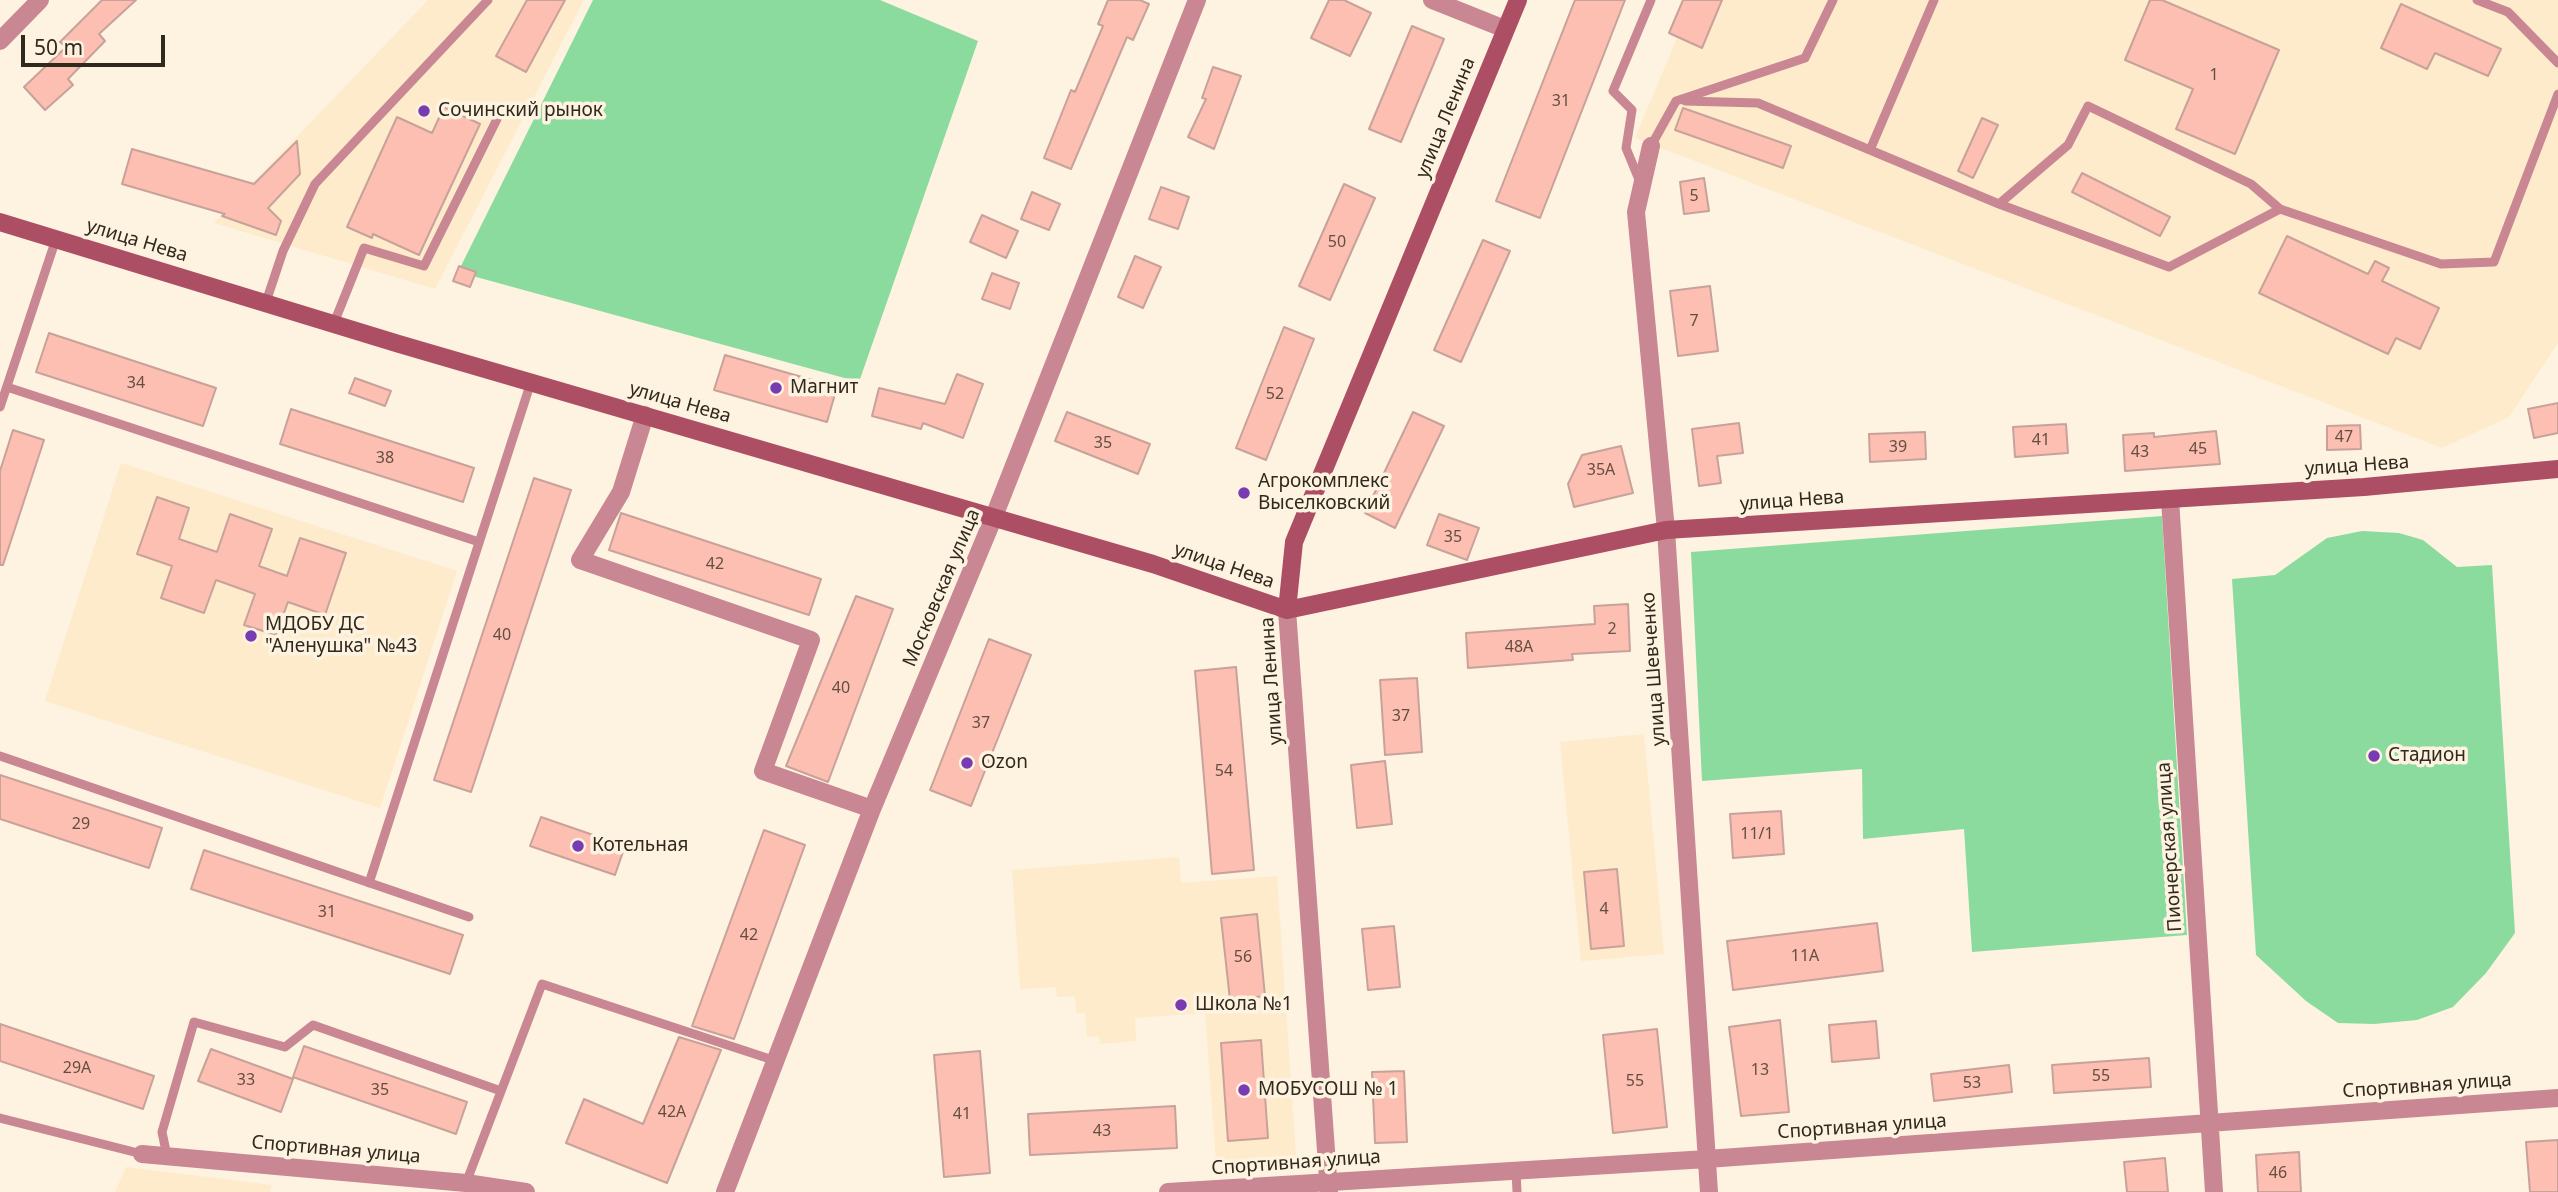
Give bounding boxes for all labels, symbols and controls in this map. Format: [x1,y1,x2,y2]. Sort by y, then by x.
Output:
scale bar [24,21,168,65]
text: 50 m [34,33,83,61]
street label: улица Ленина [1411,54,1481,182]
house number: 1 [2209,65,2219,85]
house number: 31 [1552,91,1570,111]
place label: Сочинский рынок [438,100,603,122]
marker: Сочинский рынок [416,103,432,119]
house number: 5 [1689,186,1699,206]
street label: улица Нева [84,215,190,267]
house number: 50 [1328,232,1346,252]
house number: 7 [1689,311,1699,331]
house number: 34 [127,373,145,393]
place label: Магнит [790,377,858,399]
street label: улица Нева [627,378,733,428]
marker: Магнит [768,380,784,396]
house number: 52 [1266,384,1284,404]
house number: 47 [2335,427,2353,447]
house number: 41 [2032,430,2050,450]
house number: 35 [1094,433,1112,453]
house number: 39 [1889,437,1907,457]
house number: 45 [2189,439,2207,459]
house number: 43 [2131,442,2149,462]
house number: 38 [376,448,394,468]
street label: улица Нева [2304,451,2410,481]
house number: 35А [1587,460,1615,480]
place label: Агрокомплекс Выселковский [1258,471,1390,515]
marker: Агрокомплекс Выселковский [1236,485,1252,501]
street label: улица Нева [1739,486,1845,516]
street label: Московская улица [898,506,986,670]
house number: 35 [1444,527,1462,547]
street label: улица Нева [1171,538,1277,594]
house number: 42 [706,554,724,574]
street label: улица Шевченко [1637,591,1671,747]
place label: МДОБУ ДС "Аленушка" №43 [265,614,417,658]
street label: улица Ленина [1256,616,1288,746]
house number: 2 [1607,619,1617,639]
house number: 40 [493,625,511,645]
marker: МДОБУ ДС "Аленушка" №43 [243,628,259,644]
house number: 48А [1505,637,1533,657]
house number: 40 [832,678,850,698]
house number: 37 [1392,706,1410,726]
house number: 37 [972,713,990,733]
place label: Стадион [2388,745,2466,767]
marker: Стадион [2366,748,2382,764]
place label: Ozon [981,752,1028,774]
marker: Ozon [959,755,975,771]
house number: 54 [1215,761,1233,781]
street label: Пионерская улица [2153,761,2187,933]
house number: 29 [72,814,90,834]
house number: 11/1 [1740,824,1774,844]
place label: Котельная [592,835,688,857]
marker: Котельная [570,838,586,854]
house number: 4 [1599,899,1609,919]
house number: 31 [318,902,336,922]
house number: 42 [740,925,758,945]
house number: 11А [1791,946,1819,966]
house number: 56 [1234,947,1252,967]
place label: Школа №1 [1195,994,1293,1016]
marker: Школа №1 [1173,997,1189,1013]
house number: 29А [63,1058,91,1078]
house number: 13 [1751,1060,1769,1080]
house number: 55 [2092,1066,2110,1086]
street label: Спортивная улица [2342,1069,2512,1103]
house number: 33 [237,1070,255,1090]
house number: 55 [1626,1071,1644,1091]
house number: 53 [1963,1073,1981,1093]
place label: МОБУСОШ № 1 [1258,1079,1398,1101]
house number: 35 [371,1080,389,1100]
marker: МОБУСОШ № 1 [1236,1082,1252,1098]
house number: 42А [658,1102,686,1122]
house number: 41 [953,1104,971,1124]
street label: Спортивная улица [1777,1110,1947,1144]
house number: 43 [1093,1121,1111,1141]
street label: Спортивная улица [250,1131,422,1169]
street label: Спортивная улица [1211,1146,1381,1180]
house number: 46 [2269,1163,2287,1183]

